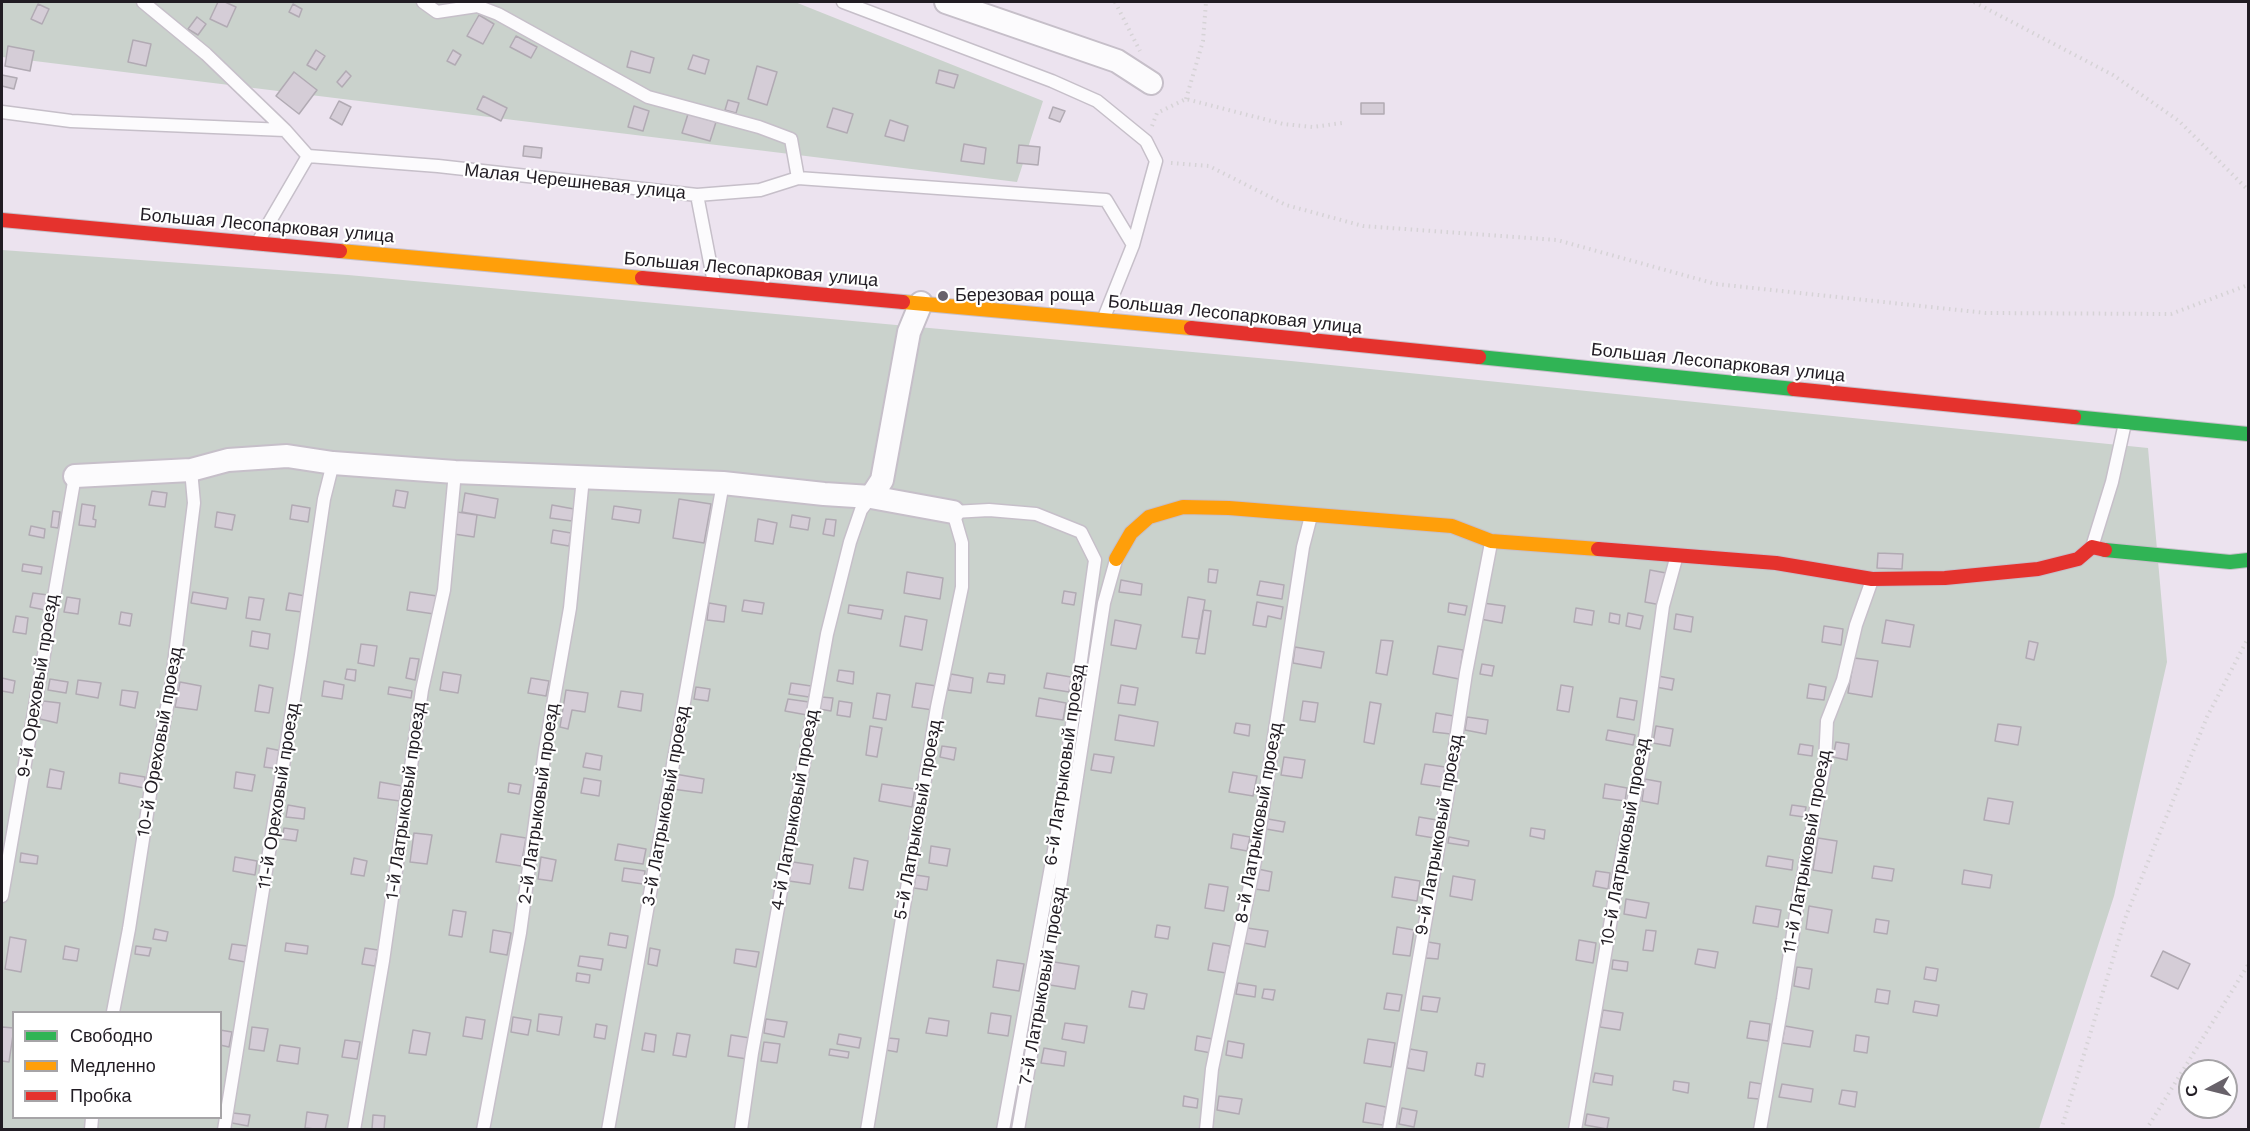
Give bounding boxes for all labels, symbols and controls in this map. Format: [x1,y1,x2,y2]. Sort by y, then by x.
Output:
street label: Малая Черешневая улица [463,160,687,204]
street label: Большая Лесопарковая улица [139,204,395,248]
street label: Большая Лесопарковая улица [623,248,879,292]
place label: Березовая роща [955,285,1095,307]
marker: Березовая роща [936,289,950,303]
street label: Большая Лесопарковая улица [1107,291,1363,339]
street label: Большая Лесопарковая улица [1590,339,1846,387]
street label: 9-й Ореховый проезд [13,593,63,779]
street label: 10-й Ореховый проезд [133,645,187,839]
street label: 6-й Латрыковый проезд [1040,663,1090,867]
street label: 11-й Ореховый проезд [254,701,304,891]
street label: 1-й Латрыковый проезд [381,701,431,901]
street label: 2-й Латрыковый проезд [514,702,564,906]
street label: 3-й Латрыковый проезд [638,704,694,908]
street label: 4-й Латрыковый проезд [767,708,823,912]
street label: 5-й Латрыковый проезд [890,718,946,922]
street label: 8-й Латрыковый проезд [1231,721,1287,925]
street label: 9-й Латрыковый проезд [1411,733,1467,937]
street label: 10-й Латрыковый проезд [1596,736,1654,948]
street label: 11-й Латрыковый проезд [1778,748,1836,956]
street label: 7-й Латрыковый проезд [1015,885,1071,1087]
legend [12,1011,222,1119]
text: Свободно [70,1025,153,1046]
text: Медленно [70,1055,156,1076]
north arrow [2178,1059,2238,1119]
text: С [2181,1084,2202,1098]
text: Пробка [70,1085,132,1106]

